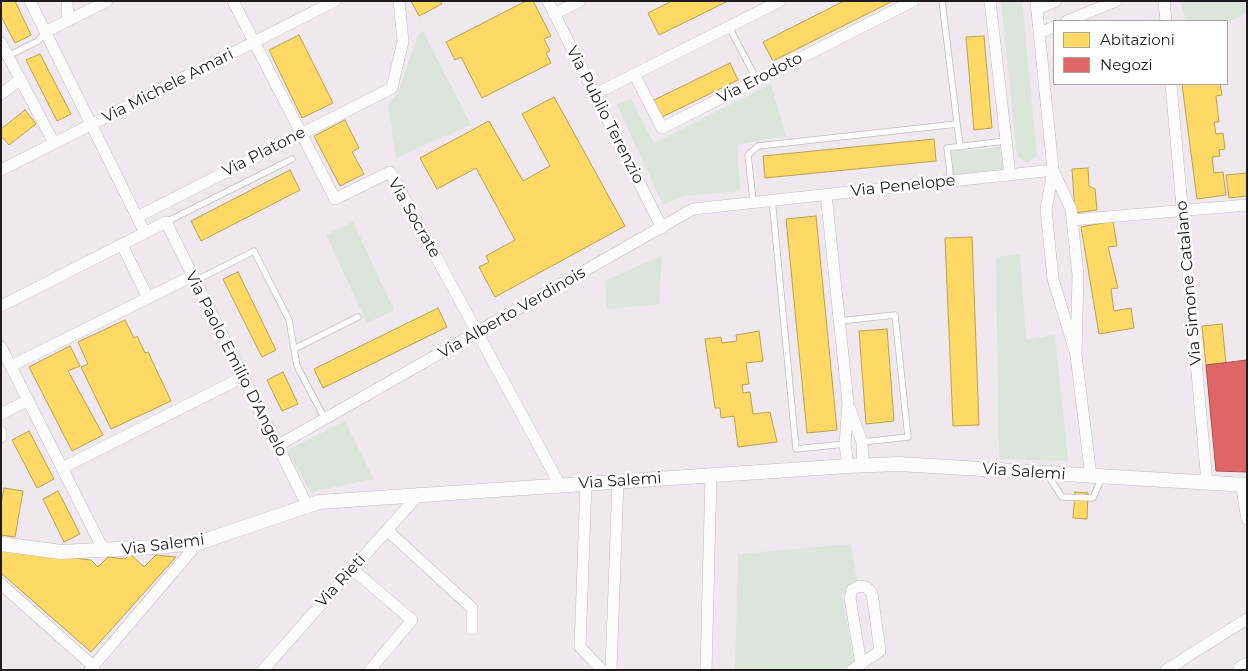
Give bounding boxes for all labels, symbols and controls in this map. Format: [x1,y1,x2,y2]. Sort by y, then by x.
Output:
legend [1053,20,1228,85]
text: Abitazioni [1100,30,1175,49]
street label: Via Publio Terenzio [562,43,648,187]
street label: Via Michele Amari [99,45,237,127]
street label: Via Erodoto [714,48,806,108]
text: Negozi [1100,55,1153,74]
street label: Via Platone [219,123,309,181]
street label: Via Penelope [850,171,956,201]
street label: Via Socrate [383,175,445,261]
street label: Via Simone Catalano [1172,200,1206,366]
street label: Via Alberto Verdinois [435,263,589,363]
street label: Via Paolo Emilio D'Angelo [181,268,291,460]
street label: Via Salemi [982,460,1066,484]
street label: Via Salemi [578,469,662,493]
street label: Via Salemi [120,530,206,560]
street label: Via Rieti [312,550,370,612]

